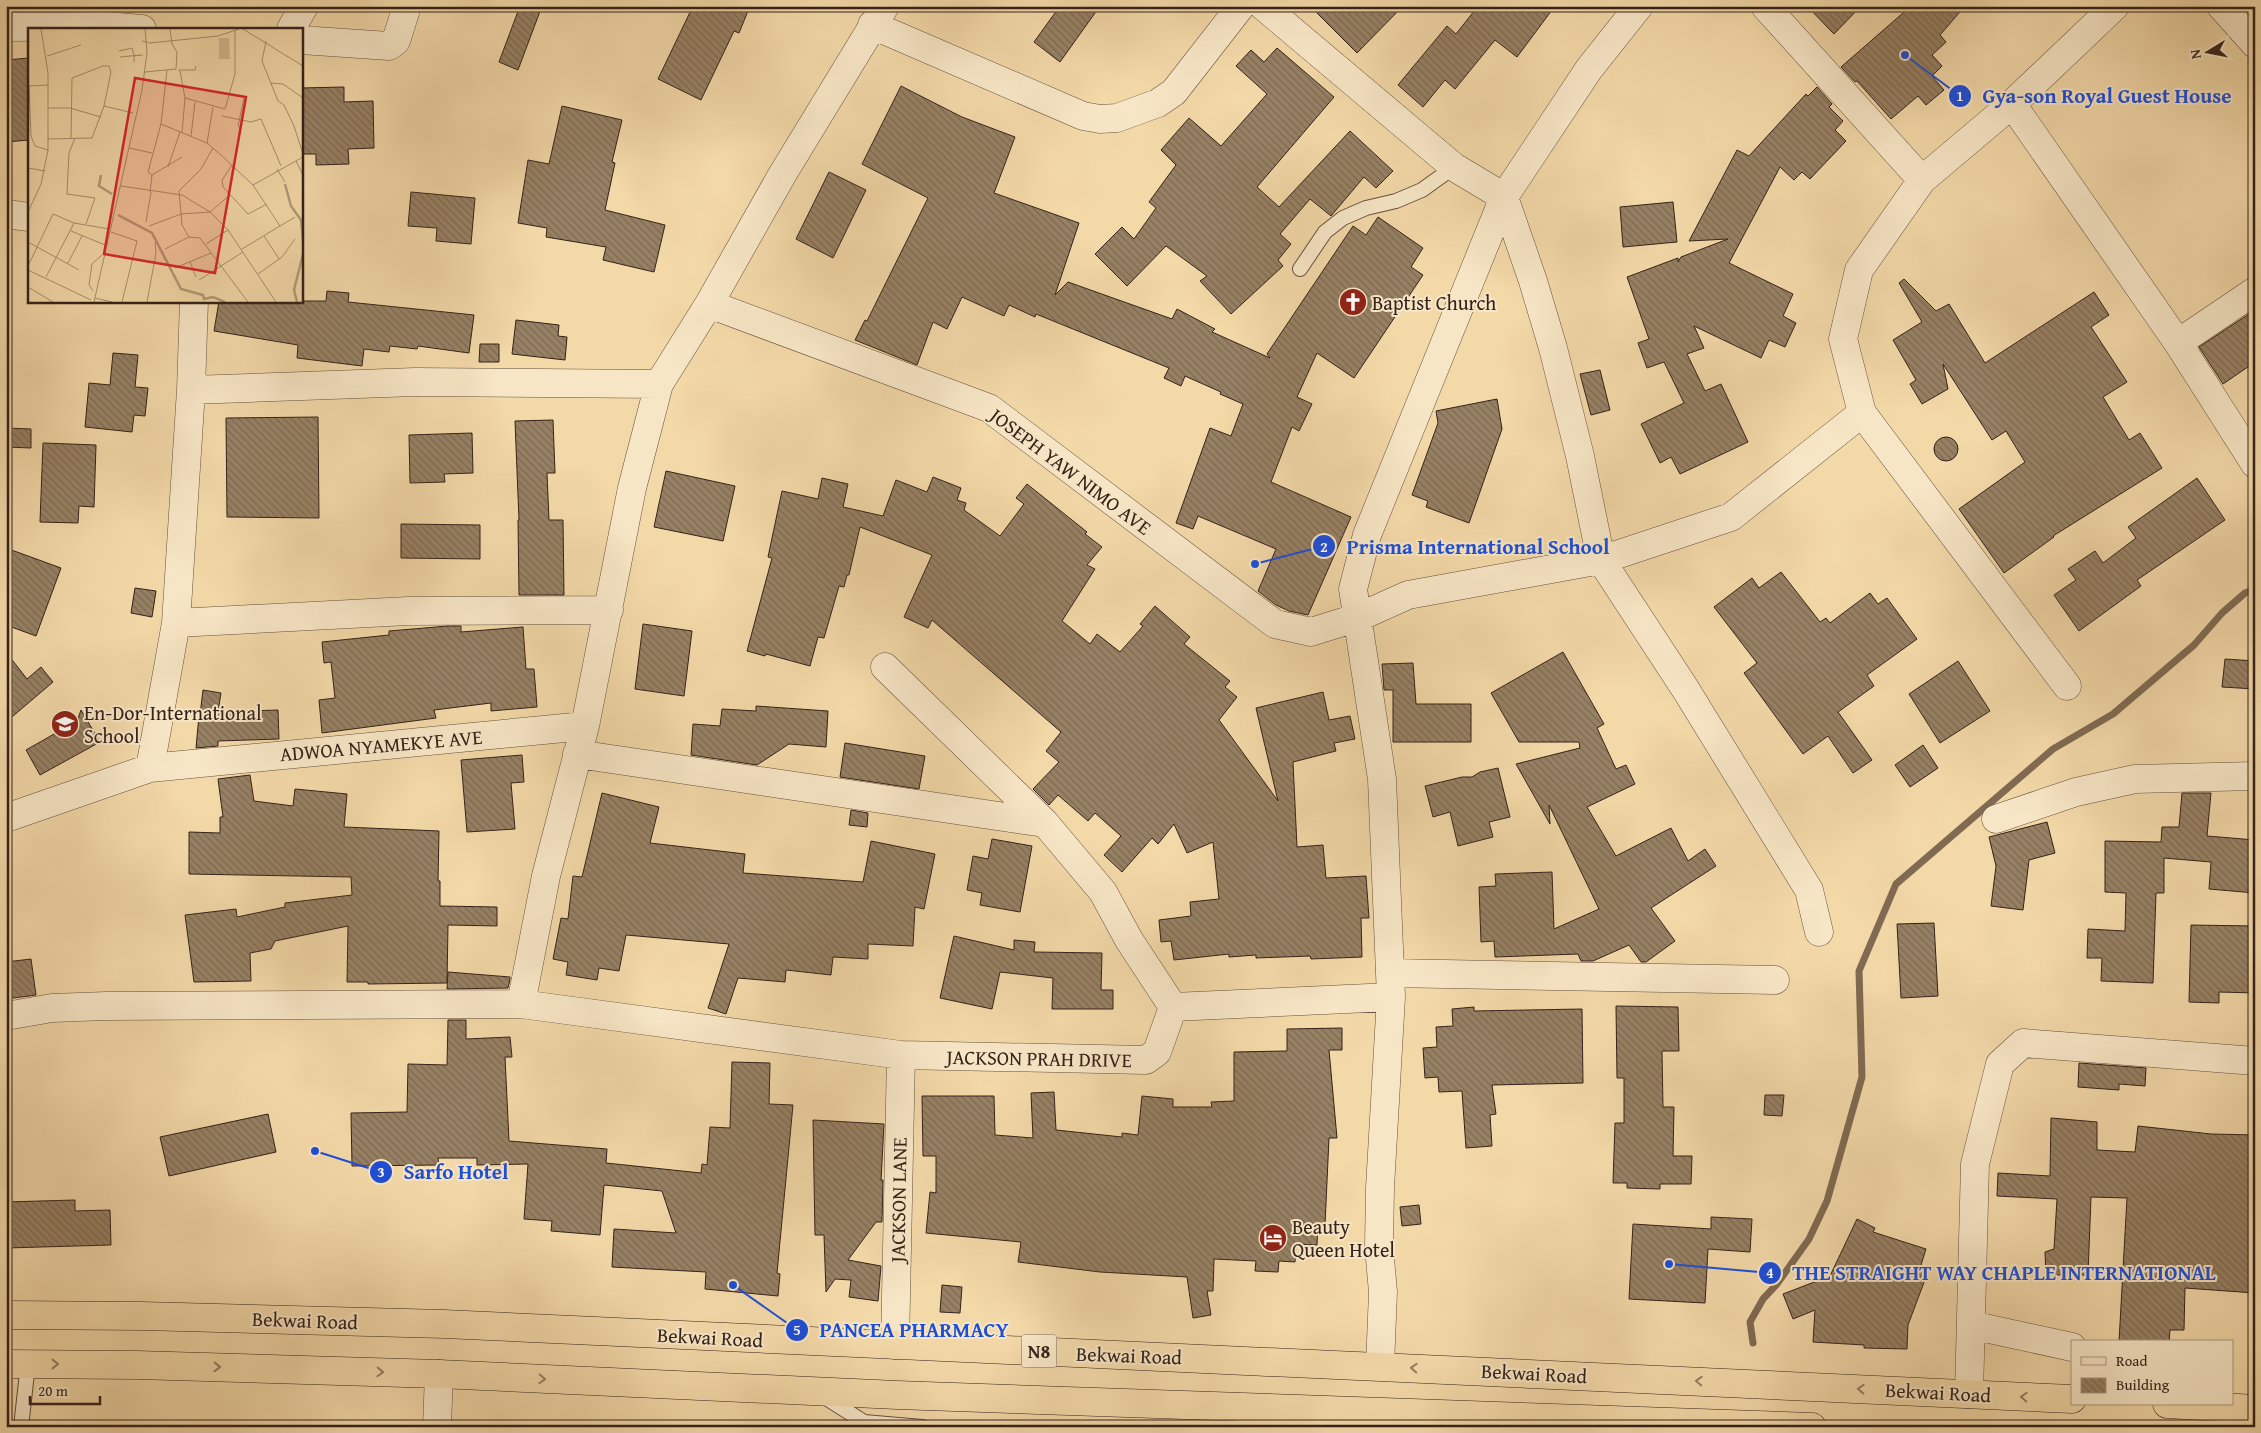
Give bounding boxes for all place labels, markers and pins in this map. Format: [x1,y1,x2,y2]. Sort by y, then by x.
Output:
callout: Gya-son Royal Guest House [1947,78,2241,114]
church icon: Baptist Church [1338,287,1368,317]
place label: Baptist Church [1372,288,1496,317]
callout: Prisma International School [1312,528,1620,564]
place label: En-Dor-International School [84,698,262,750]
school or university icon: En-Dor-International School [50,709,80,739]
callout: Sarfo Hotel [368,1154,518,1190]
place label: Beauty Queen Hotel [1292,1212,1395,1264]
hotel icon: Beauty Queen Hotel [1258,1223,1288,1253]
callout: THE STRAIGHT WAY CHAPLE INTERNATIONAL [1758,1255,2226,1291]
callout: PANCEA PHARMACY [785,1312,1018,1348]

